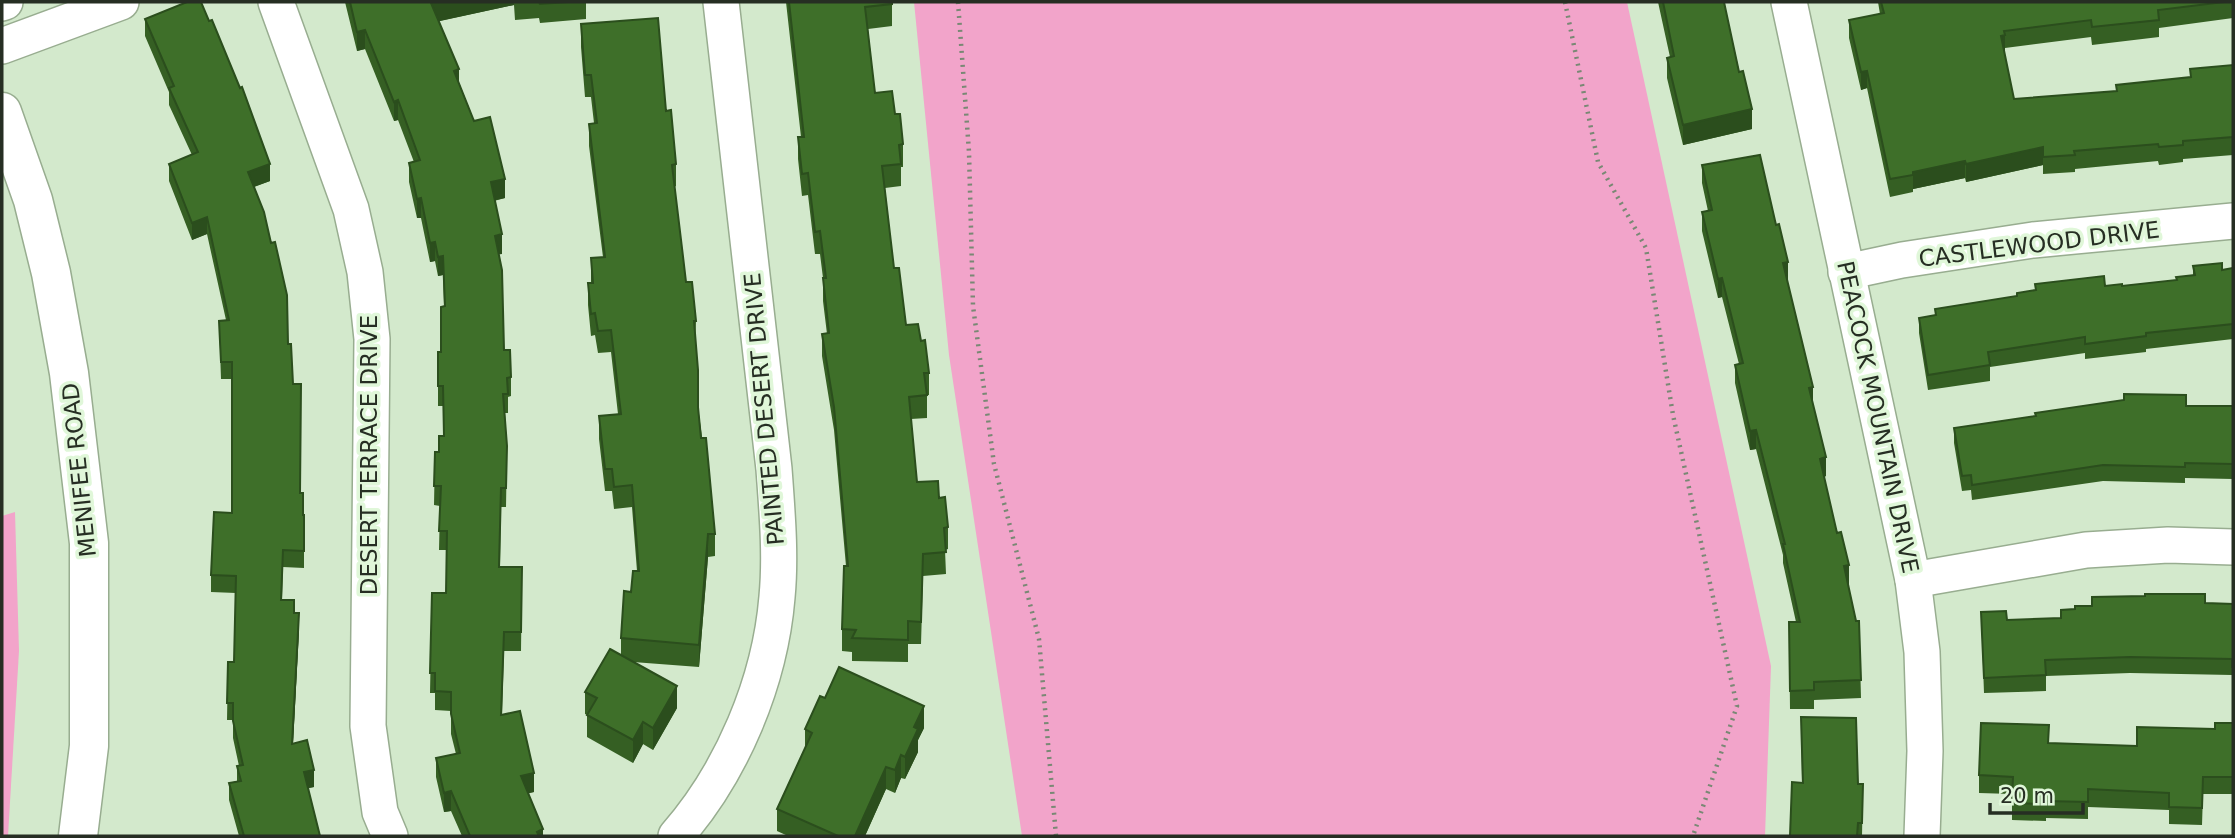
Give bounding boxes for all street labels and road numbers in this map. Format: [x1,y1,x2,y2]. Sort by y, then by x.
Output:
street label: CASTLEWOOD DRIVE [1917,216,2161,272]
street label: PEACOCK MOUNTAIN DRIVE [1832,259,1924,575]
street label: PAINTED DESERT DRIVE [739,272,789,546]
street label: DESERT TERRACE DRIVE [356,315,382,595]
street label: MENIFEE ROAD [57,382,101,558]

